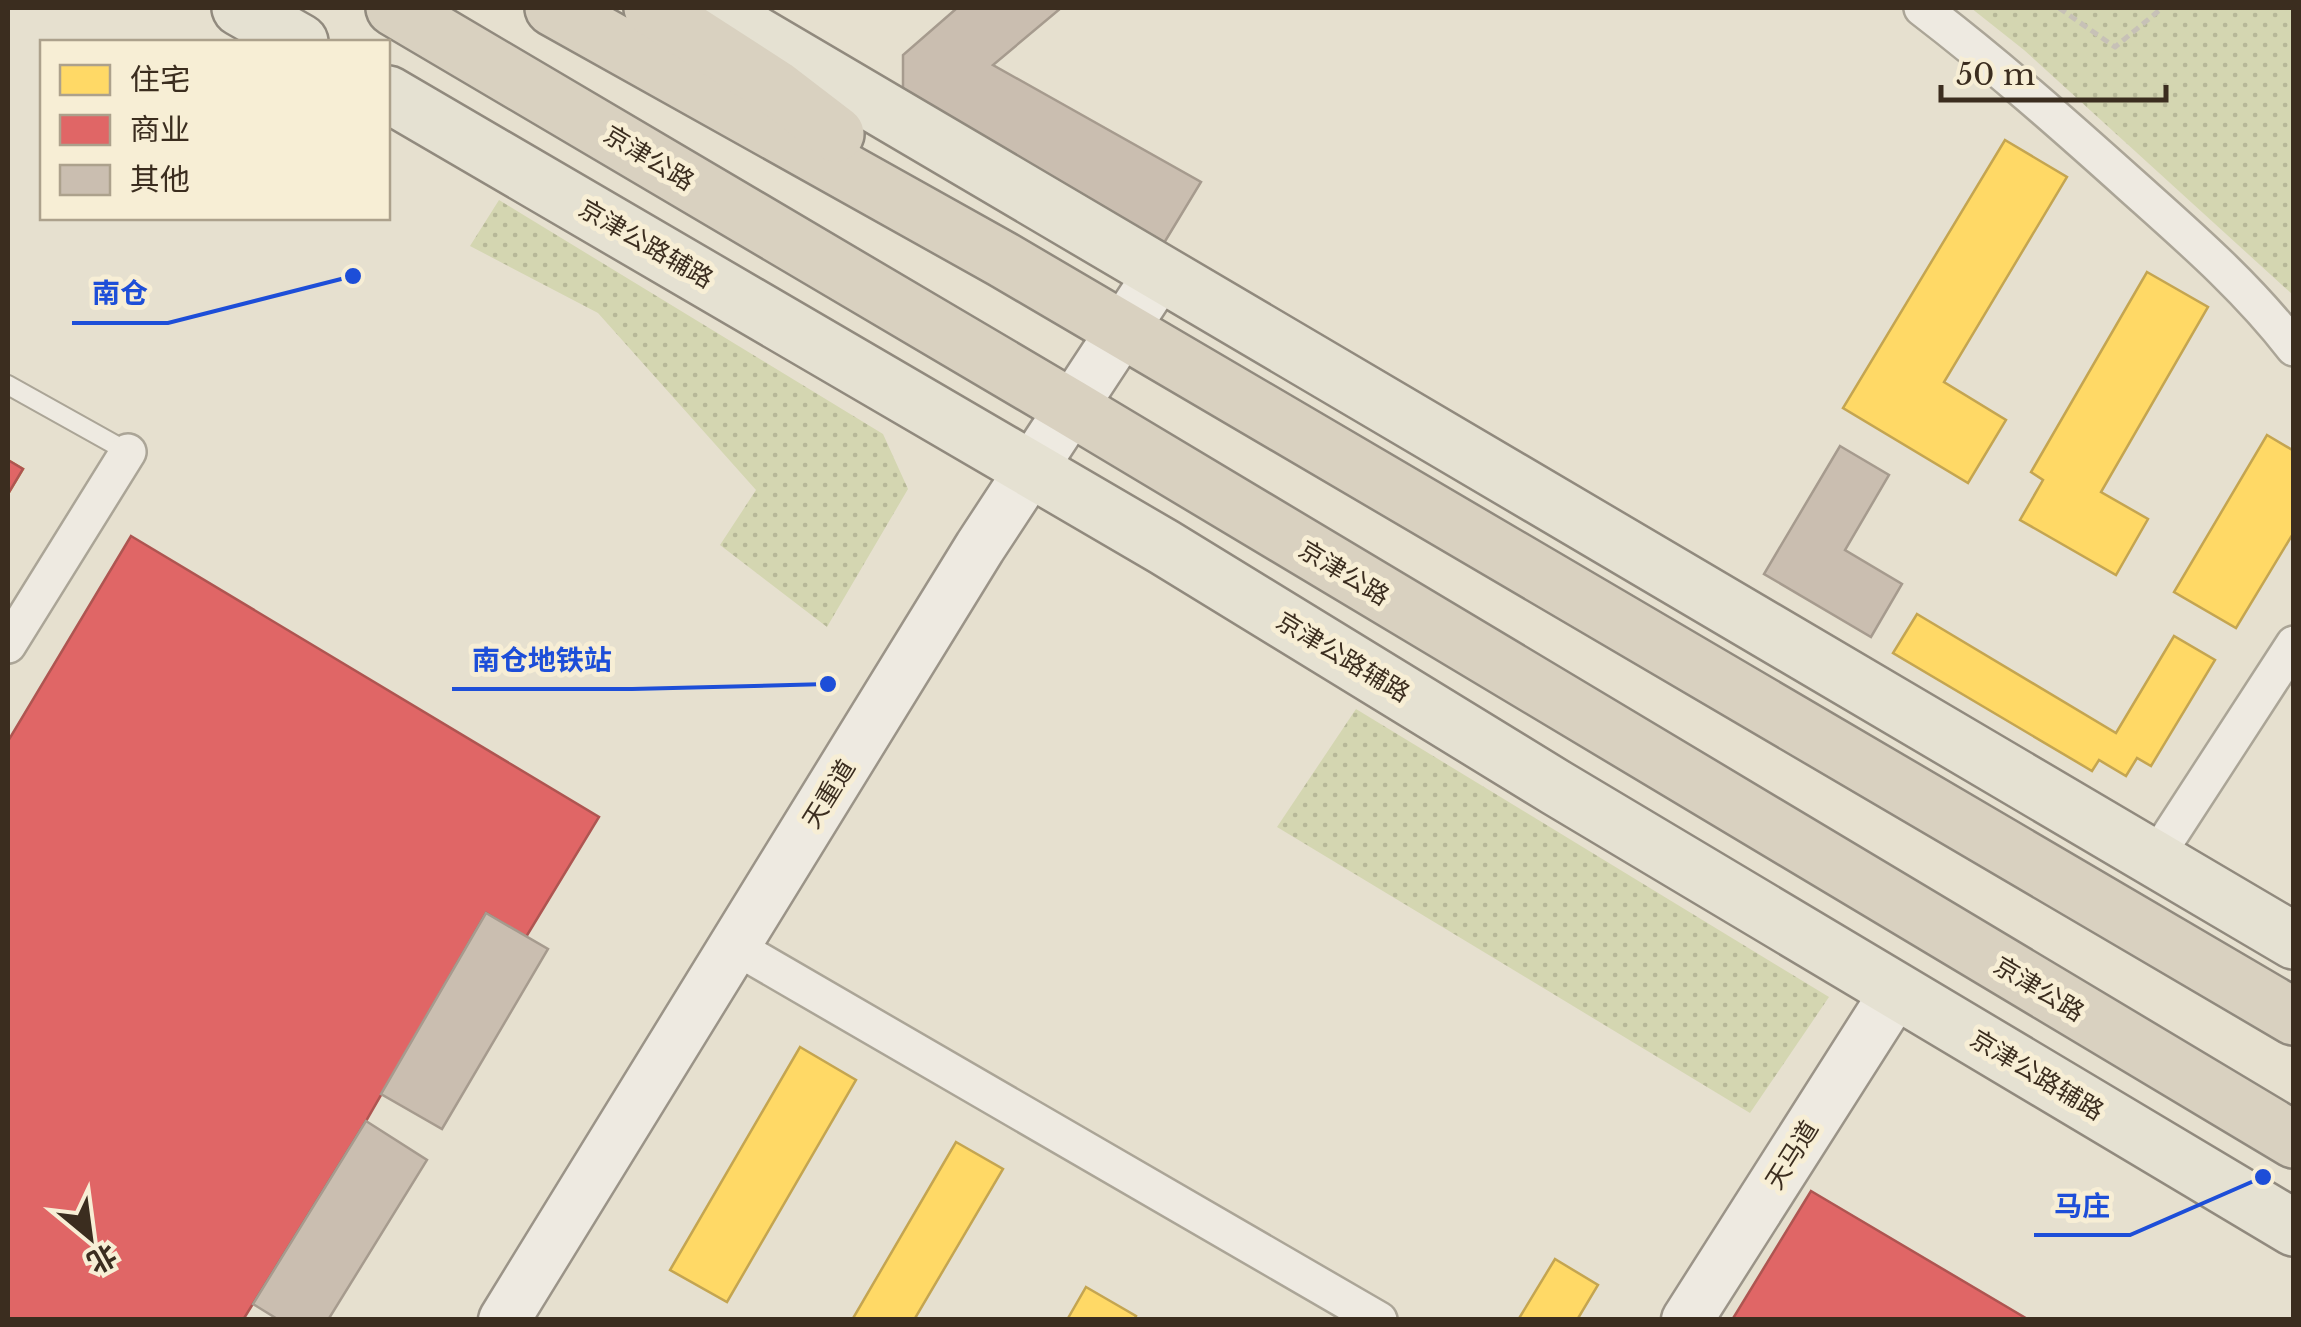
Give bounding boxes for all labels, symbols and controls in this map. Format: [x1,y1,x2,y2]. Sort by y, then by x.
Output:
legend [40,40,390,220]
scale bar [1941,40,2166,102]
text: 50 m [1956,56,2035,93]
text: 住宅 [130,61,190,98]
text: 商业 [130,111,190,148]
street label: 京津公路 [598,119,700,197]
text: 其他 [130,161,190,198]
street label: 京津公路辅路 [573,193,719,295]
callout: 南仓 [72,265,168,323]
text: 南仓 [92,276,148,311]
street label: 京津公路 [1293,534,1395,612]
street label: 京津公路辅路 [1271,605,1415,709]
callout: 南仓地铁站 [452,631,632,689]
text: 南仓地铁站 [472,643,612,678]
street label: 天重道 [796,754,862,834]
street label: 京津公路 [1988,950,2090,1028]
street label: 京津公路辅路 [1965,1023,2109,1127]
street label: 天马道 [1759,1115,1825,1195]
callout: 马庄 [2034,1177,2130,1235]
north arrow [40,1187,140,1287]
text: 马庄 [2054,1189,2110,1224]
text: 北 [81,1236,123,1281]

